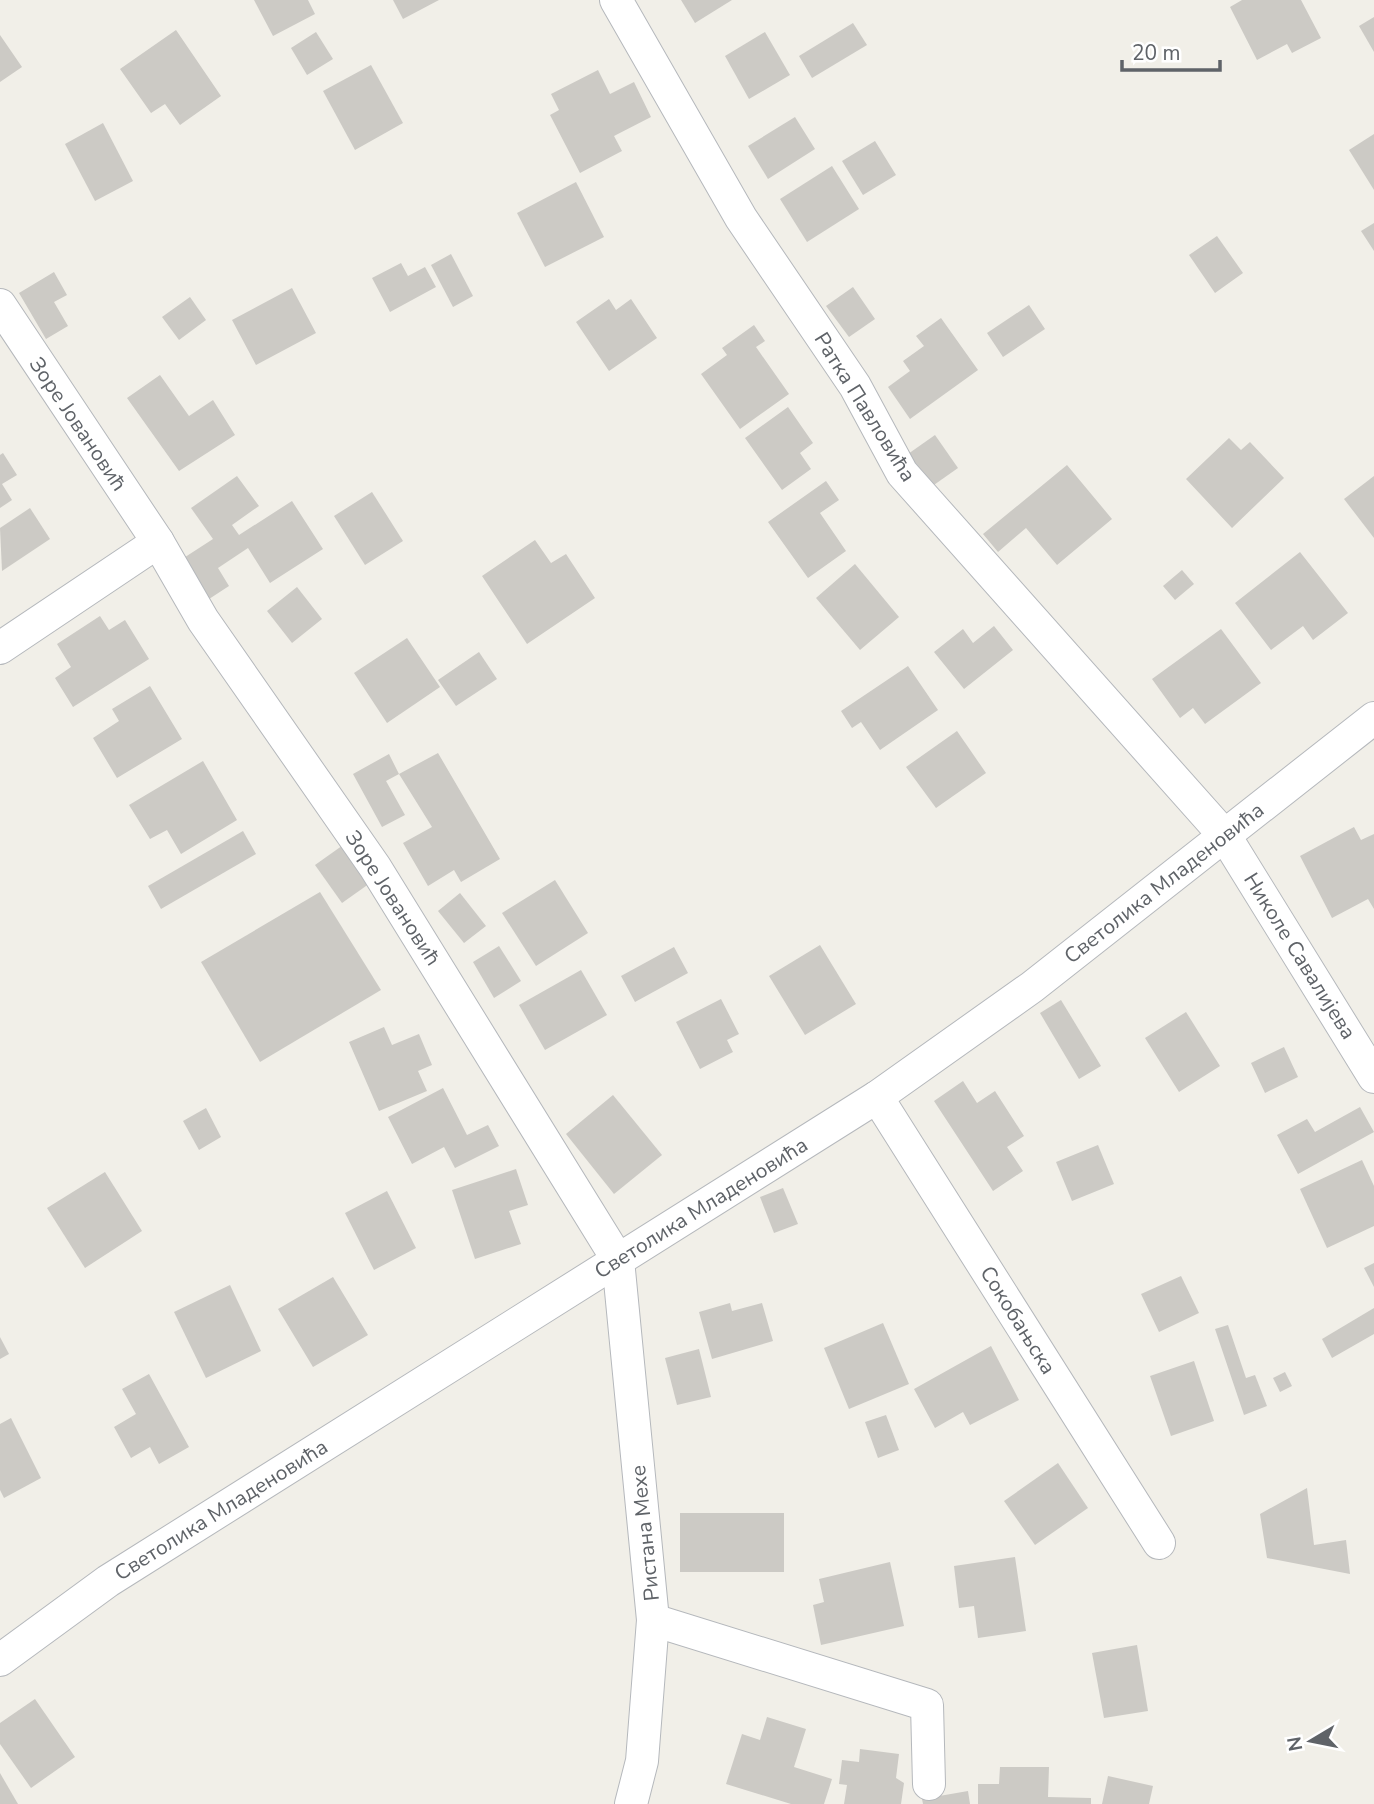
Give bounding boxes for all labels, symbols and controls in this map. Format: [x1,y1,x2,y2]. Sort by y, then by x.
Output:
scale bar [1122,28,1220,72]
text: 20 m [1132,39,1181,67]
street label: Ратка Павловића [808,327,922,487]
street label: Зоре Јовановић [23,351,133,497]
street label: Светолика Младеновића [1058,796,1270,970]
street label: Зоре Јовановић [339,825,447,971]
street label: Николе Савалијева [1237,867,1363,1045]
street label: Светолика Младеновића [589,1131,813,1285]
street label: Сокобањска [974,1261,1062,1379]
street label: Светолика Младеновића [109,1433,333,1587]
street label: Ристана Мехе [624,1464,666,1602]
north arrow [1276,1706,1346,1776]
text: N [1281,1735,1309,1753]

